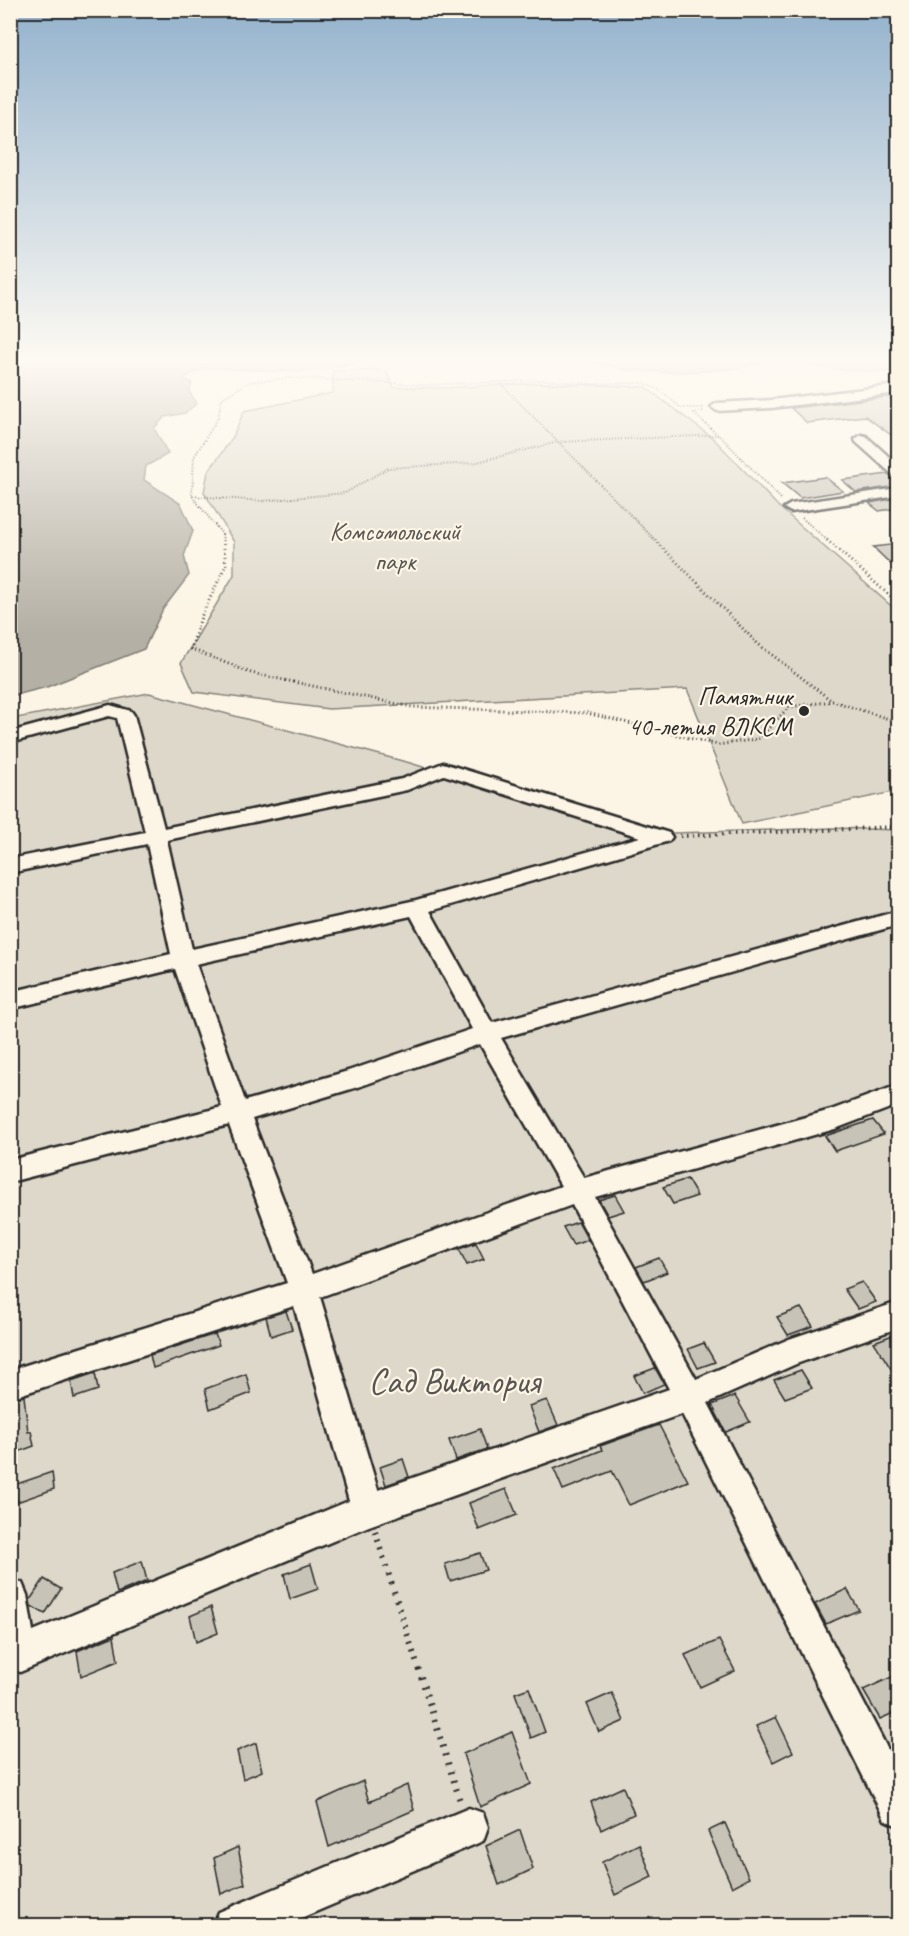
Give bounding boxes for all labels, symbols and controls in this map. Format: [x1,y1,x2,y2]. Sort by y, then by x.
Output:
park label: Комсомольский парк [330,515,463,578]
place label: Памятник 40-летия ВЛКСМ [628,680,794,743]
marker: Памятник 40-летия ВЛКСМ [797,704,811,718]
park label: Сад Виктория [368,1358,542,1404]

